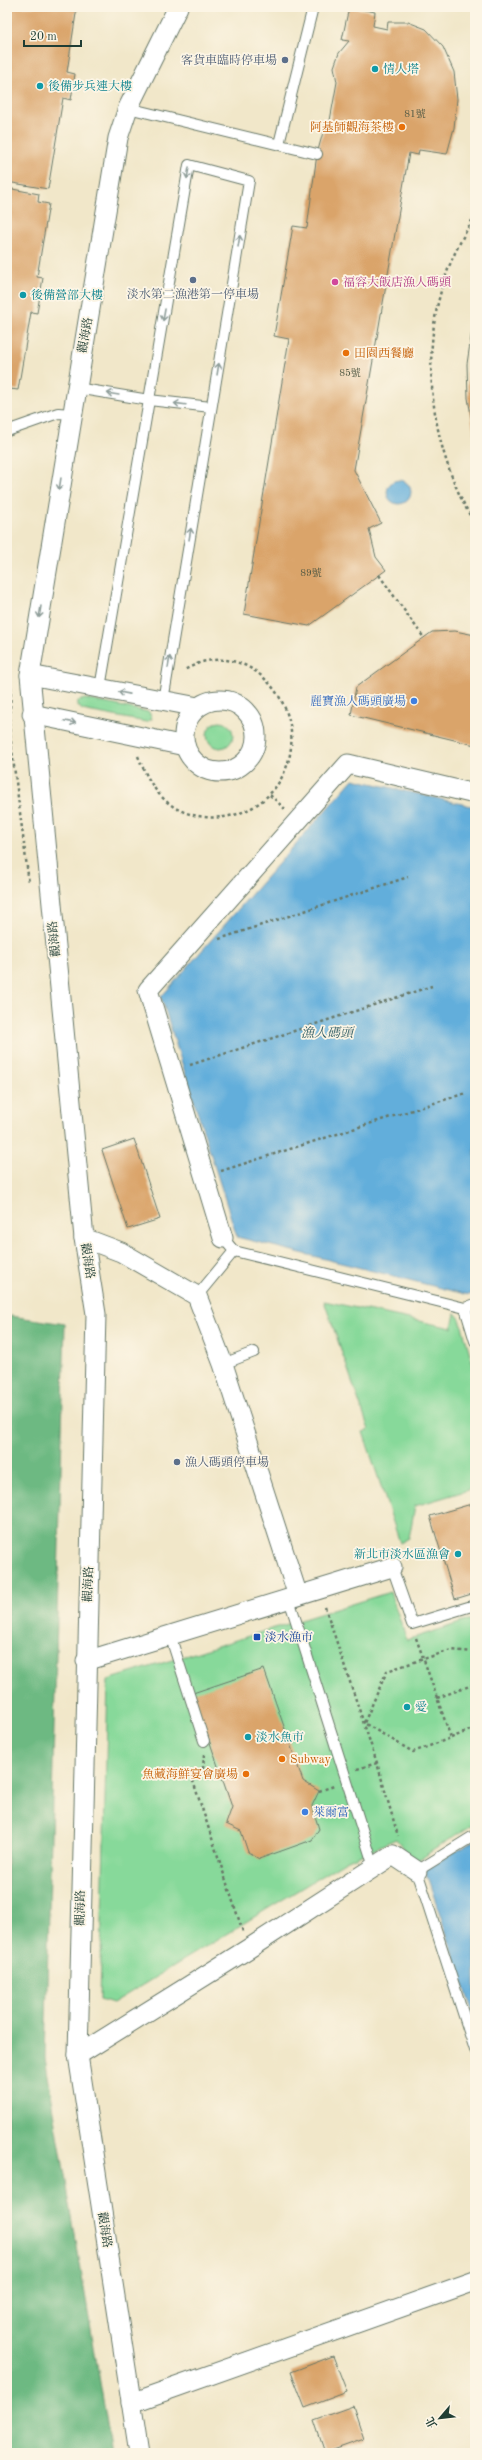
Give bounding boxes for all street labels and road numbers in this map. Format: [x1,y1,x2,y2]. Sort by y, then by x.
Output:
street label: 觀海路 [75,316,95,354]
street label: 觀海路 [45,920,63,958]
street label: 觀海路 [78,1242,98,1280]
street label: 觀海路 [80,1566,96,1602]
street label: 觀海路 [73,1890,87,1926]
street label: 觀海路 [95,2211,115,2249]

